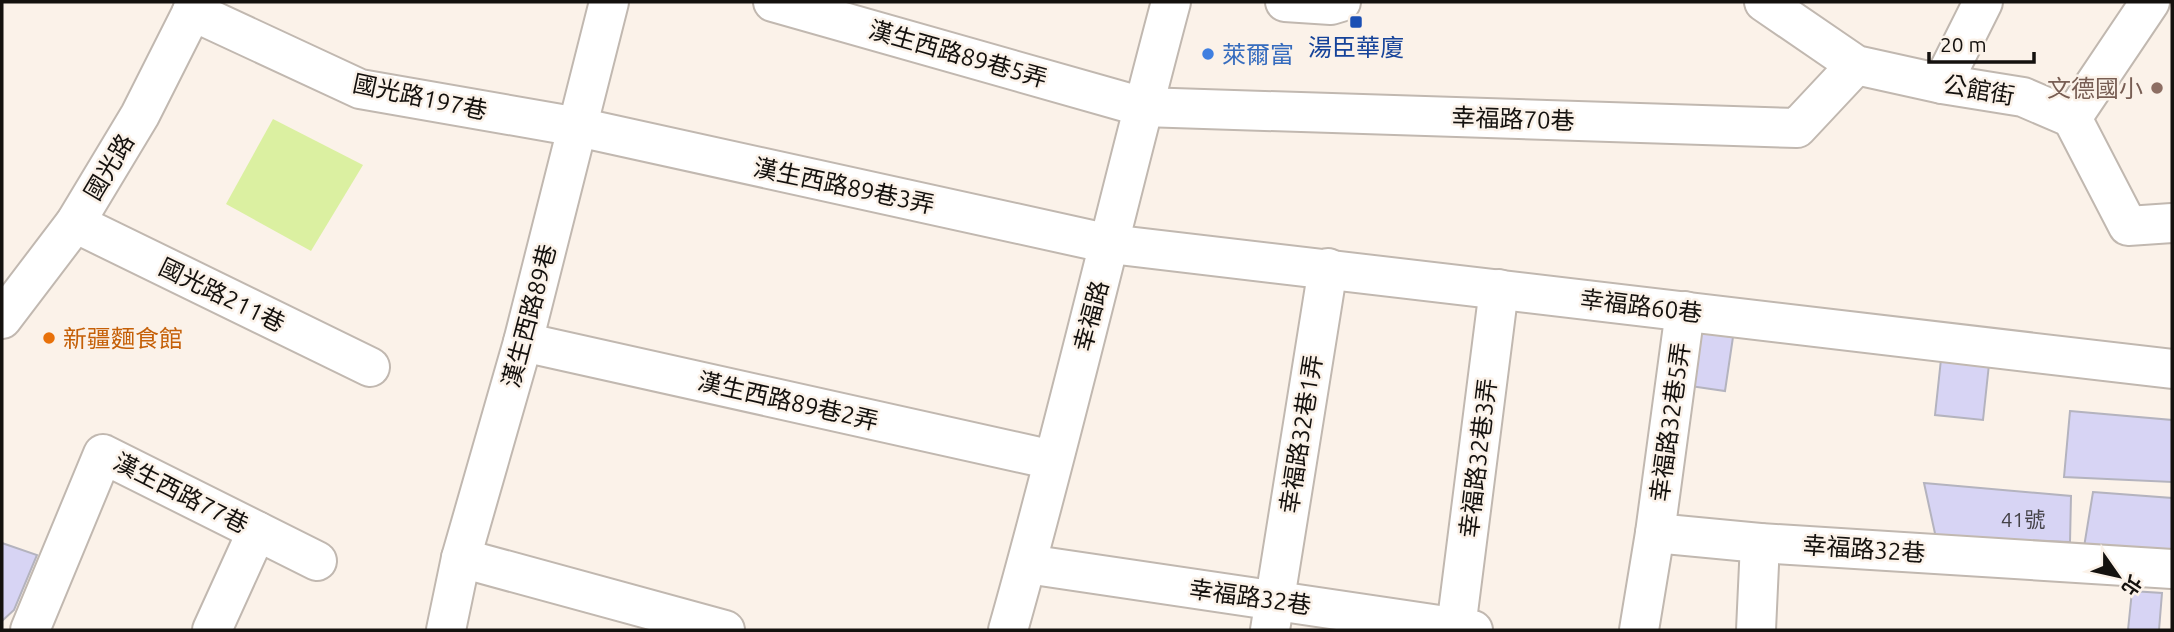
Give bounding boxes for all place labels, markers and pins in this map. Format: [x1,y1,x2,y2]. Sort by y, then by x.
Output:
marker: 湯臣華廈 [1348,14,1364,30]
place label: 湯臣華廈 [1308,34,1404,61]
place label: 萊爾富 [1222,41,1294,68]
marker: 萊爾富 [1200,46,1216,62]
place label: 文德國小 [2047,75,2143,102]
marker: 文德國小 [2149,80,2165,96]
place label: 新疆麵食館 [63,325,183,352]
marker: 新疆麵食館 [41,330,57,346]

